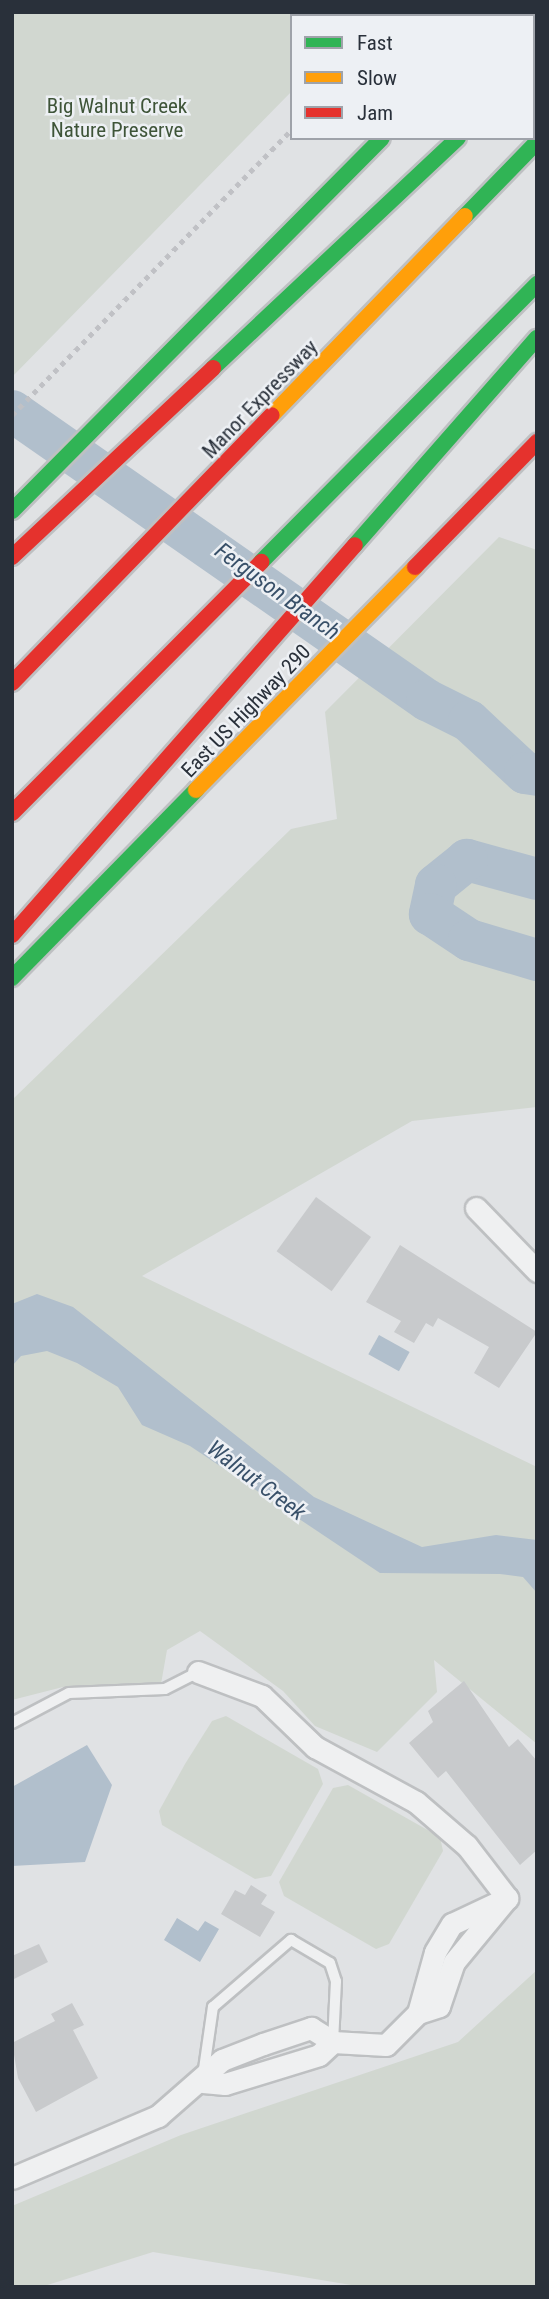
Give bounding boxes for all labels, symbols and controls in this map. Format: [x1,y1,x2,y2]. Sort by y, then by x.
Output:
legend [290,14,535,140]
text: Fast [357,31,393,55]
text: Slow [357,66,397,90]
park label: Big Walnut Creek Nature Preserve [47,93,187,143]
text: Jam [357,101,393,125]
street label: Manor Expressway [197,334,323,464]
water label: Ferguson Branch [209,537,345,647]
street label: East US Highway 290 [176,639,316,783]
water label: Walnut Creek [201,1435,311,1527]

